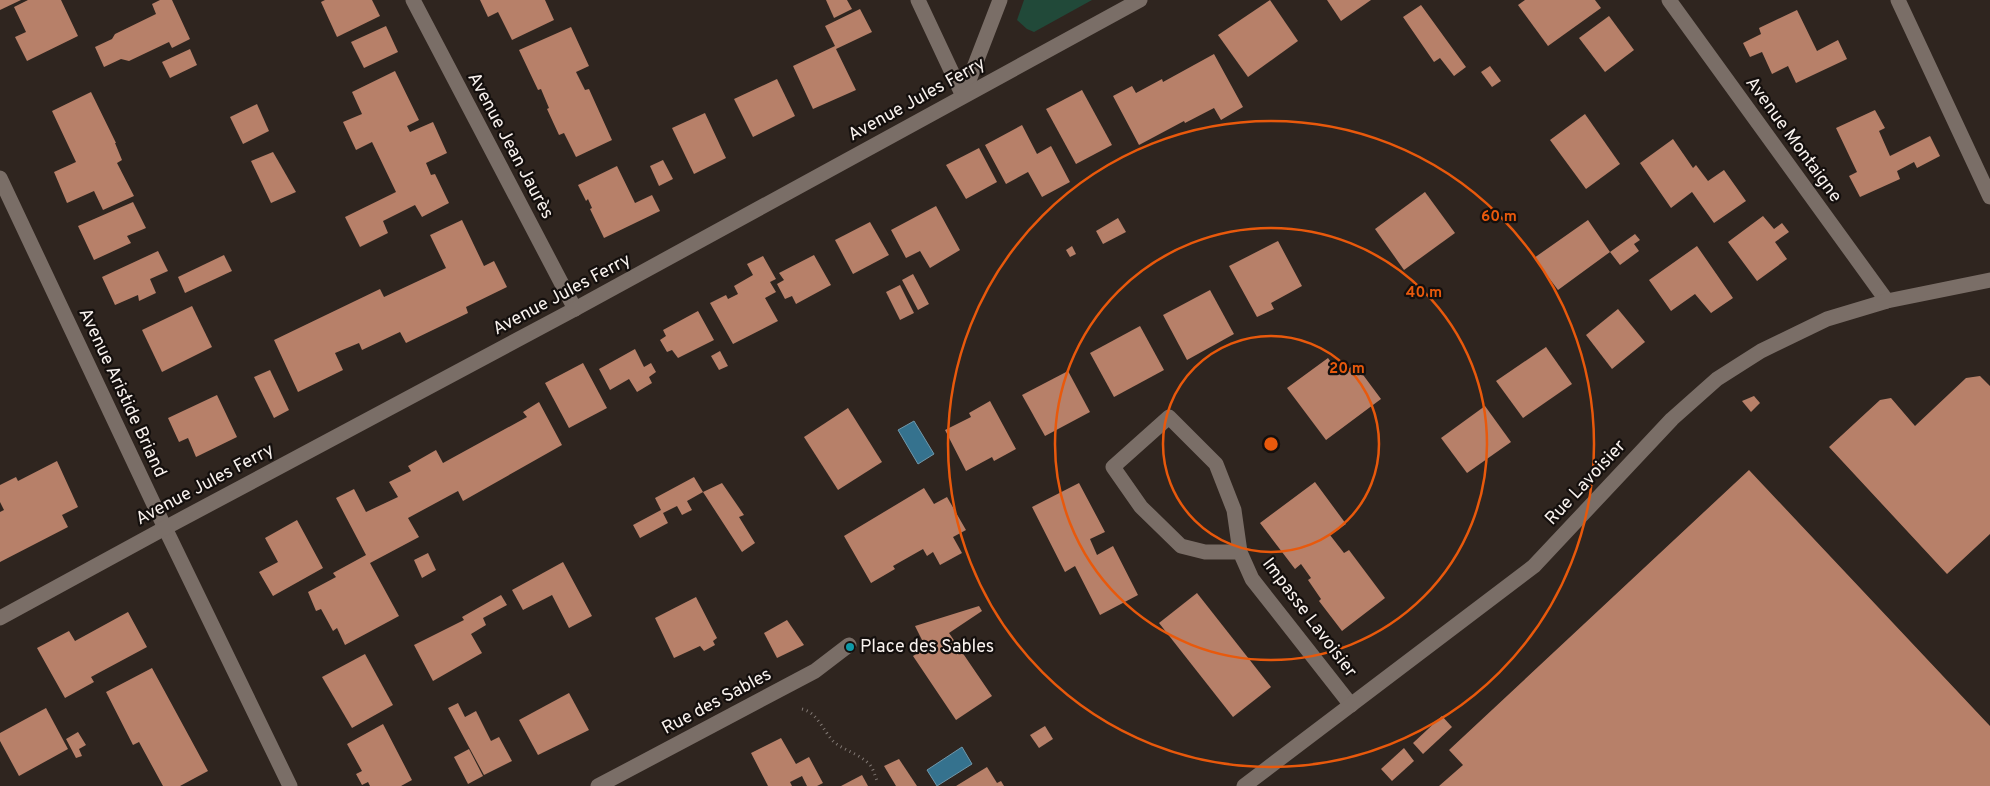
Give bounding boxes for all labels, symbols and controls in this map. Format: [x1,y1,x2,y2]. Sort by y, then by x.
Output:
street label: Avenue Jules Ferry [844,53,990,147]
street label: Avenue Jean Jaurès [462,69,558,223]
street label: Avenue Montaigne [1740,73,1846,207]
text: 60 m [1481,208,1517,227]
street label: Avenue Jules Ferry [489,249,635,341]
text: 40 m [1406,284,1442,303]
street label: Avenue Aristide Briand [73,305,171,481]
text: 20 m [1329,360,1365,379]
centre of rings [1262,435,1280,453]
street label: Rue Lavoisier [1540,435,1632,531]
street label: Avenue Jules Ferry [132,439,278,531]
street label: Impasse Lavoisier [1256,554,1362,682]
place label: Place des Sables [860,636,994,659]
marker: Place des Sables [844,641,856,653]
street label: Rue des Sables [658,663,776,741]

